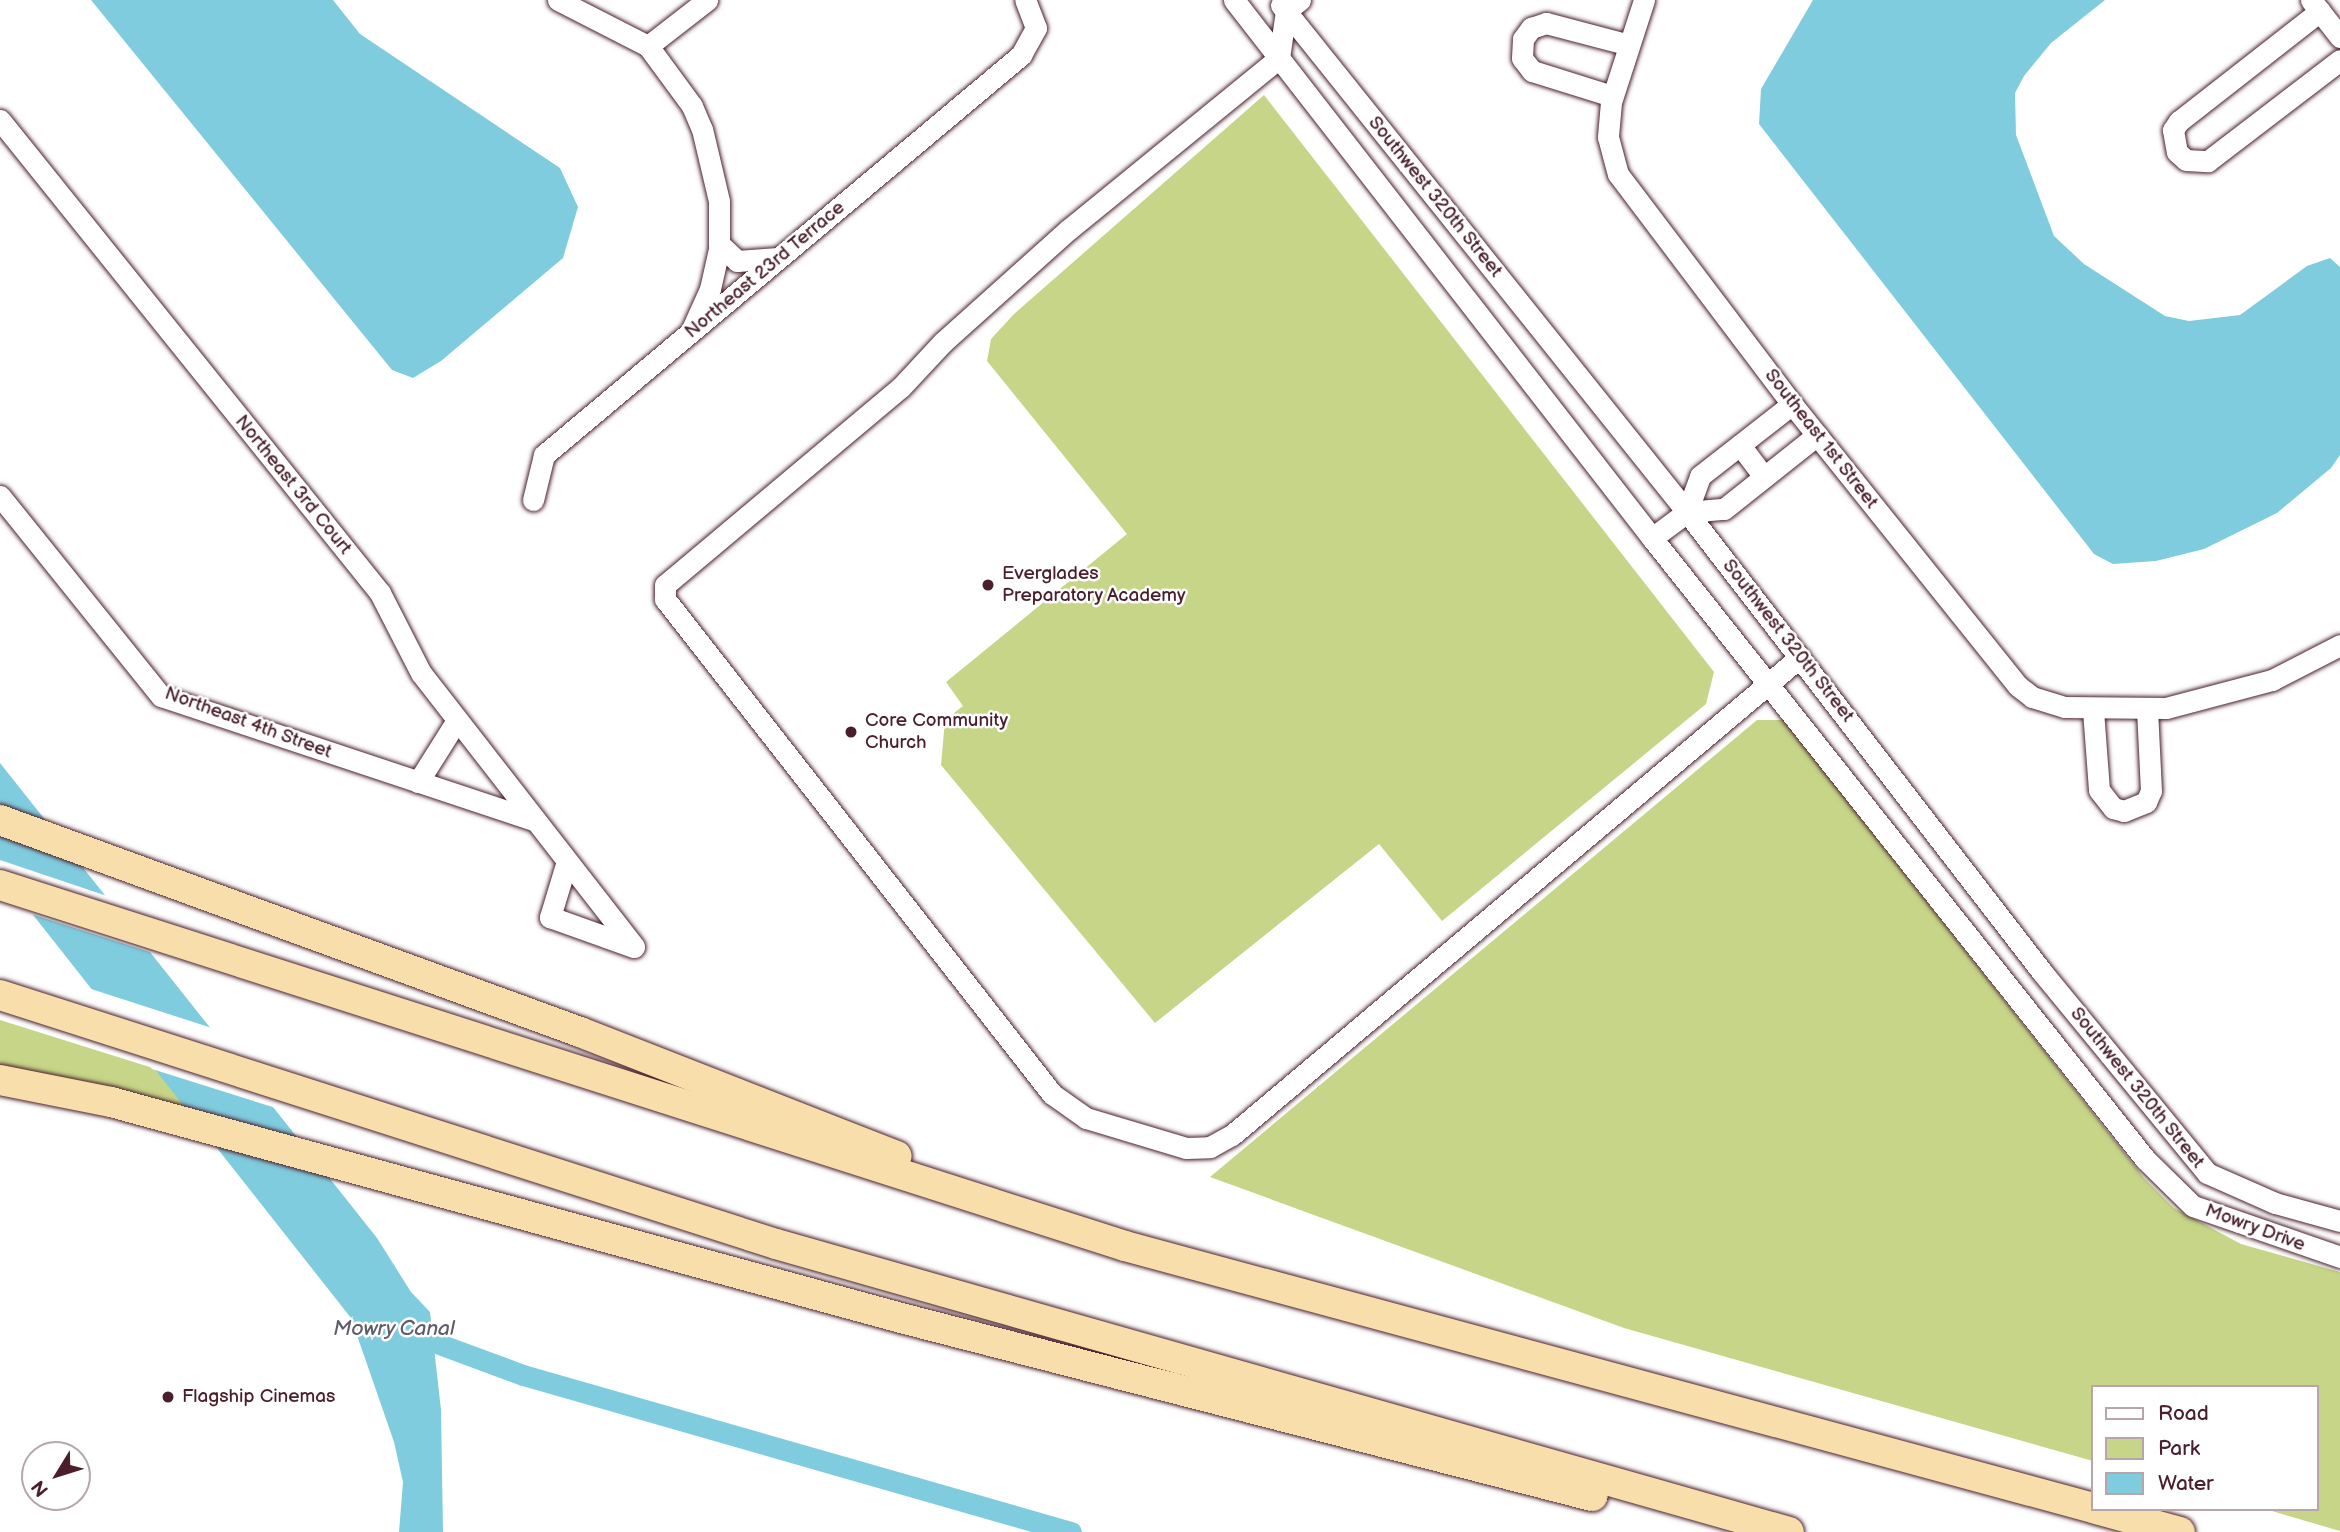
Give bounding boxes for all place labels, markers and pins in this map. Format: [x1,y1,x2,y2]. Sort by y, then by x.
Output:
place label: Everglades Preparatory Academy [1002,563,1187,607]
marker: Everglades Preparatory Academy [980,577,996,593]
place label: Core Community Church [865,710,1008,754]
marker: Core Community Church [843,724,859,740]
place label: Flagship Cinemas [182,1386,335,1408]
marker: Flagship Cinemas [160,1389,176,1405]

